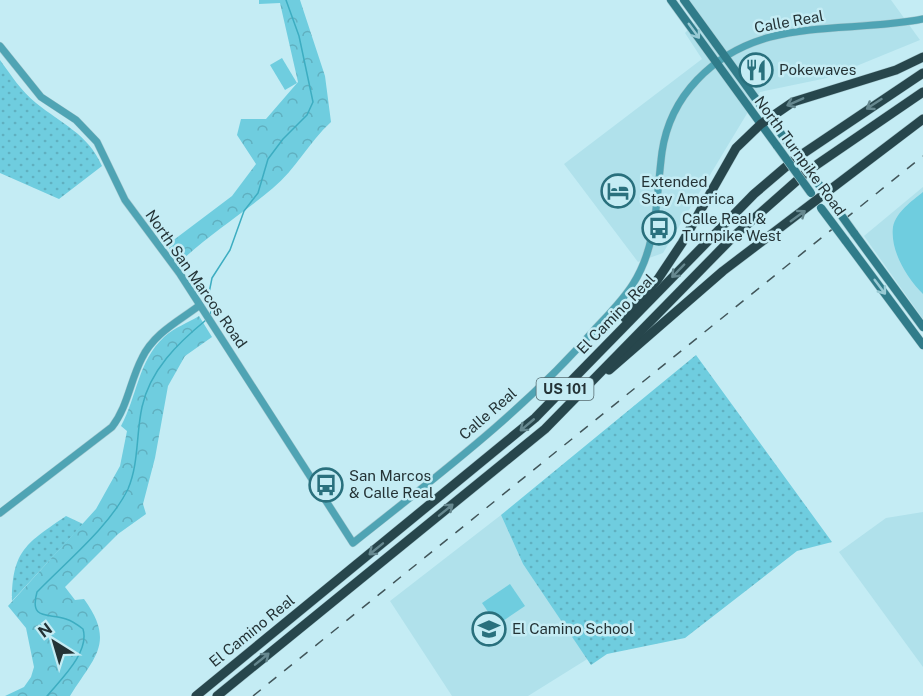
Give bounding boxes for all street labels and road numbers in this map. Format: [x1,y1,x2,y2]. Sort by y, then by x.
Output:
street label: Calle Real [753,7,825,36]
street label: North Turnpike Road [751,93,849,219]
street label: North San Marcos Road [142,206,251,351]
street label: El Camino Real [573,270,658,357]
road number: US 101 [536,378,594,400]
street label: Calle Real [456,384,520,443]
street label: El Camino Real [206,591,298,670]

